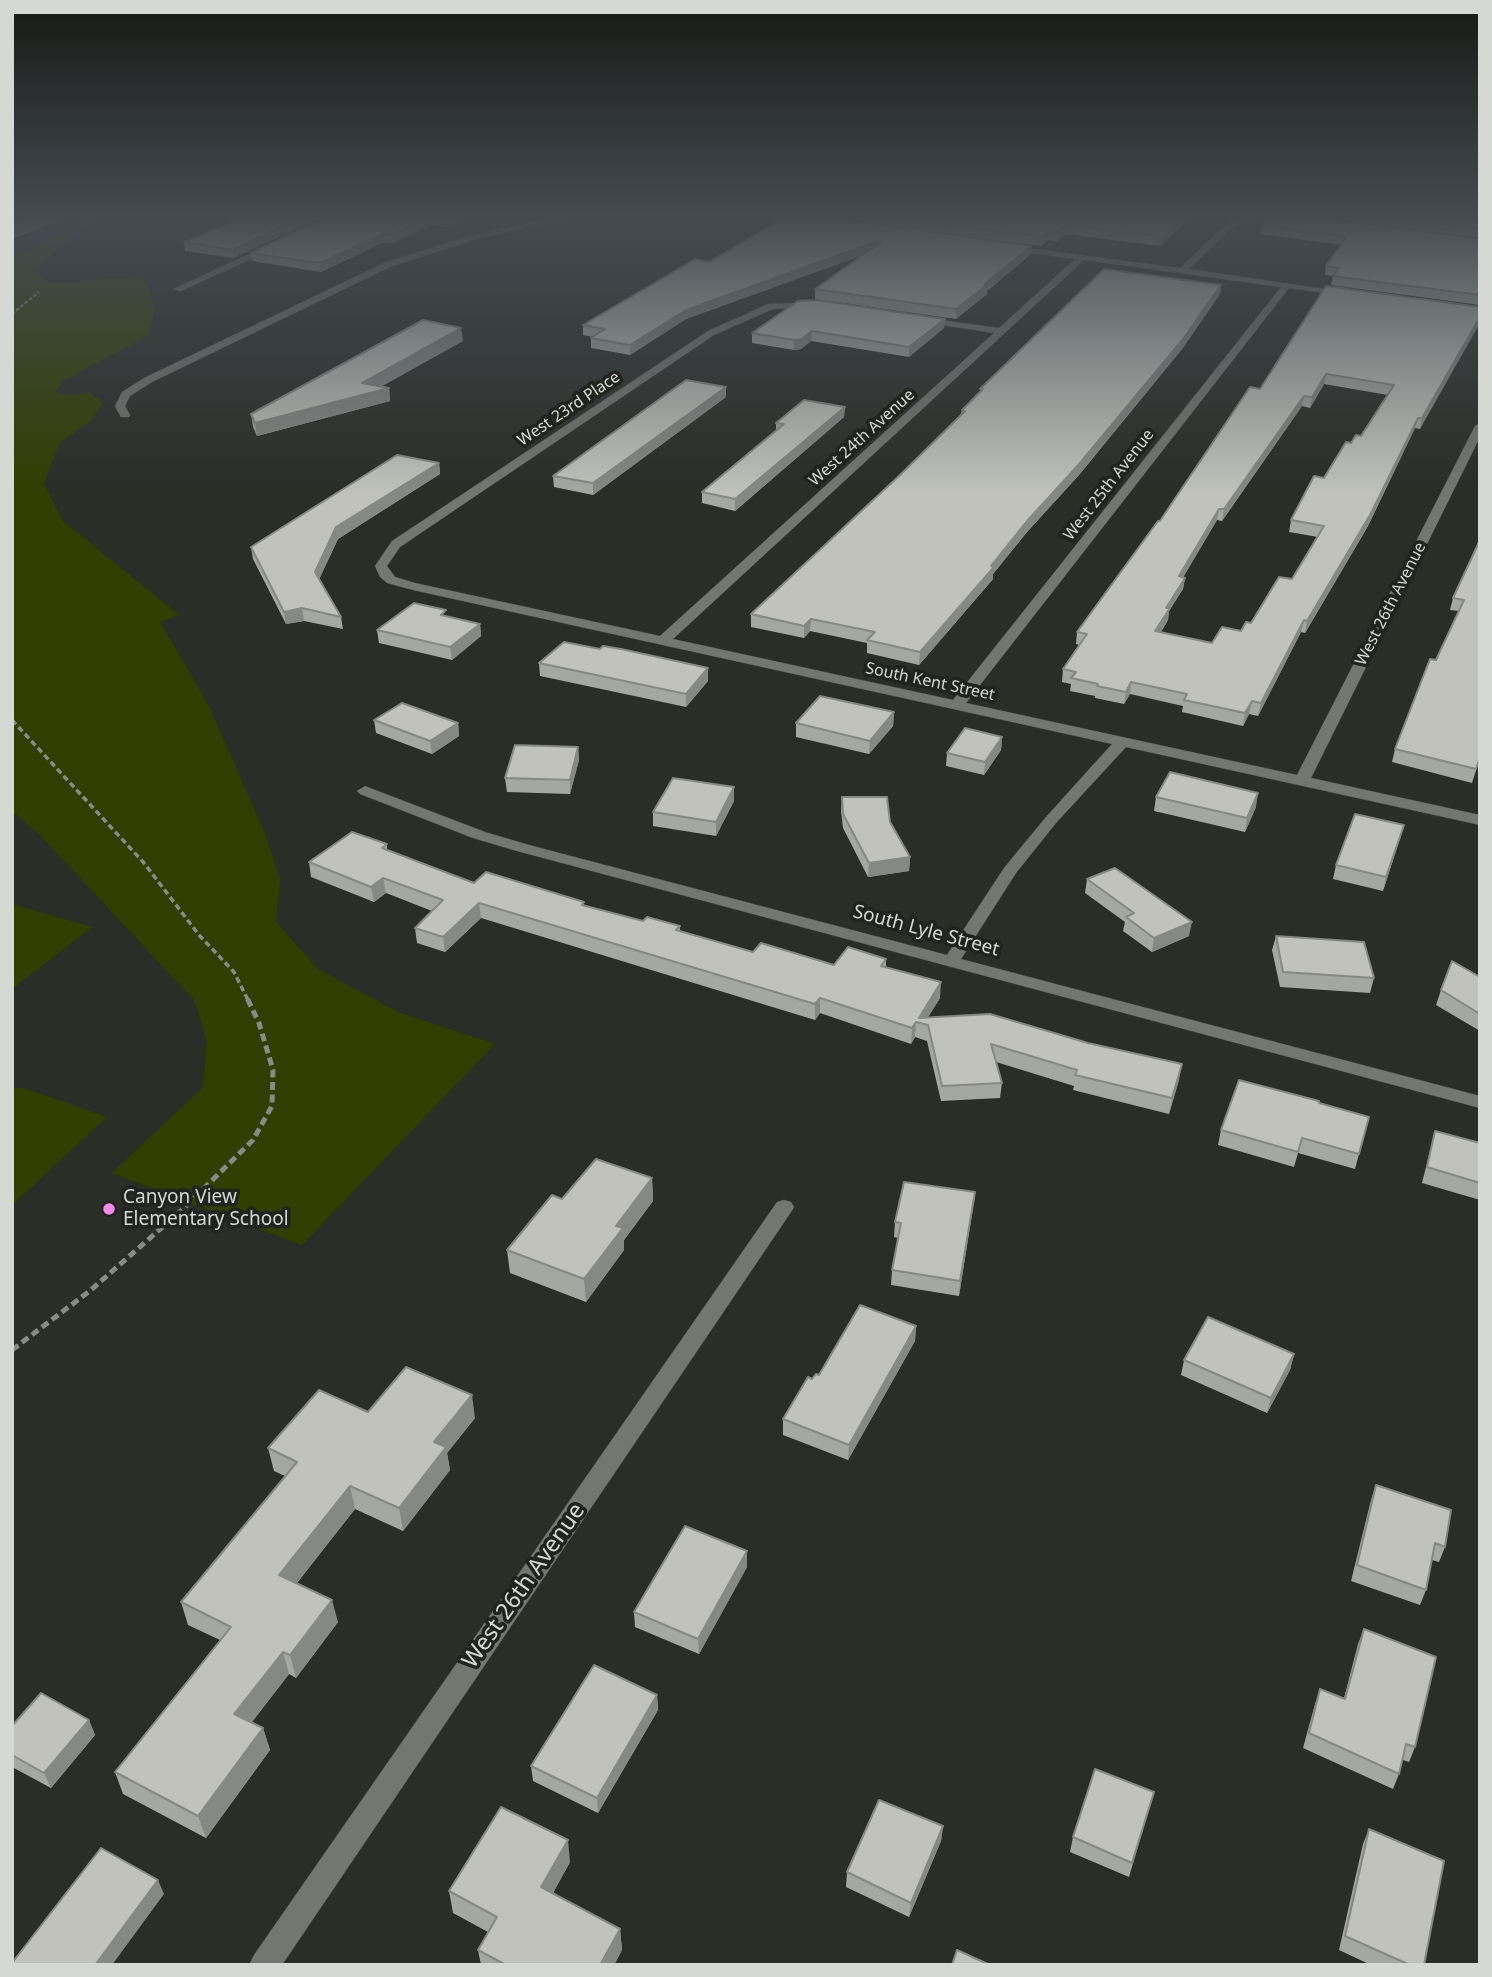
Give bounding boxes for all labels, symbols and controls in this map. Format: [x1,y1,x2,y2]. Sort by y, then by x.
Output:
street label: West 23rd Place [514,368,624,450]
street label: West 24th Avenue [805,386,919,490]
street label: West 25th Avenue [1060,426,1158,544]
street label: West 26th Avenue [1352,539,1430,669]
street label: South Kent Street [864,659,996,705]
street label: South Lyle Street [850,901,1002,961]
place label: Canyon View Elementary School [123,1187,289,1231]
marker: Canyon View Elementary School [101,1201,117,1217]
street label: West 26th Avenue [457,1498,591,1674]

